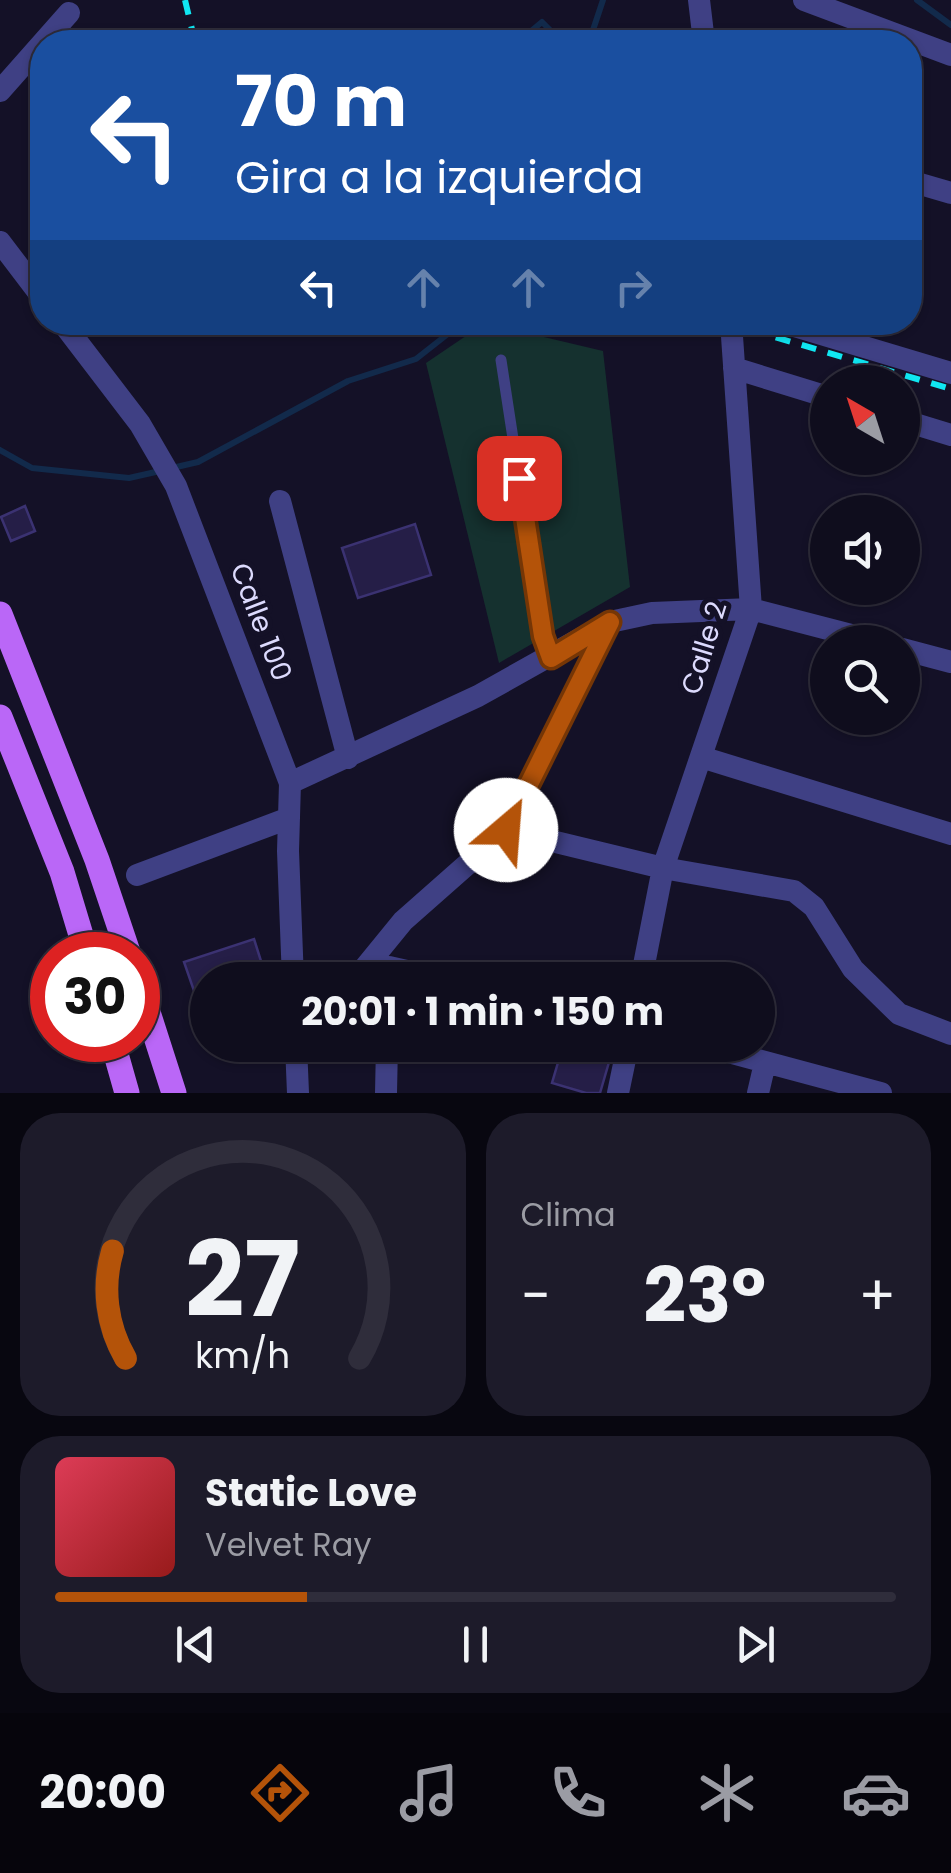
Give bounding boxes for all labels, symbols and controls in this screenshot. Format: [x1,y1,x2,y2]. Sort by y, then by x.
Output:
text: 70 m [235,52,407,151]
icon: left [70,70,200,200]
text: Gira a la izquierda [235,146,644,209]
icon: left [291,260,346,315]
icon: ahead [396,260,451,315]
icon: ahead [501,260,556,315]
icon: right [606,260,661,315]
north arrow [810,365,920,475]
map controls [810,365,920,735]
pin [477,436,562,521]
icon: arrive [492,451,547,506]
button: sound [810,495,920,605]
street label: Calle 100 [221,557,301,687]
street label: Calle 2 [671,597,737,699]
button: search [810,625,920,735]
position arrow [454,778,558,882]
speed limit sign: 30 [30,932,160,1062]
text: 20:01 · 1 min · 150 m [301,985,664,1038]
text: Clima [521,1192,616,1237]
text: 27 [185,1207,300,1352]
text: 23° [643,1243,766,1348]
text: − [521,1257,551,1334]
text: + [858,1257,896,1334]
text: km/h [195,1330,290,1381]
text: Static Love [205,1466,417,1519]
text: Velvet Ray [205,1522,371,1567]
icon: previous [168,1617,223,1672]
icon: pause [448,1617,503,1672]
icon: next [728,1617,783,1672]
icon: directions [245,1758,315,1828]
icon: music [394,1758,464,1828]
icon: phone [543,1758,613,1828]
icon: climate [692,1758,762,1828]
icon: car [841,1758,911,1828]
text: 20:00 [40,1761,166,1824]

